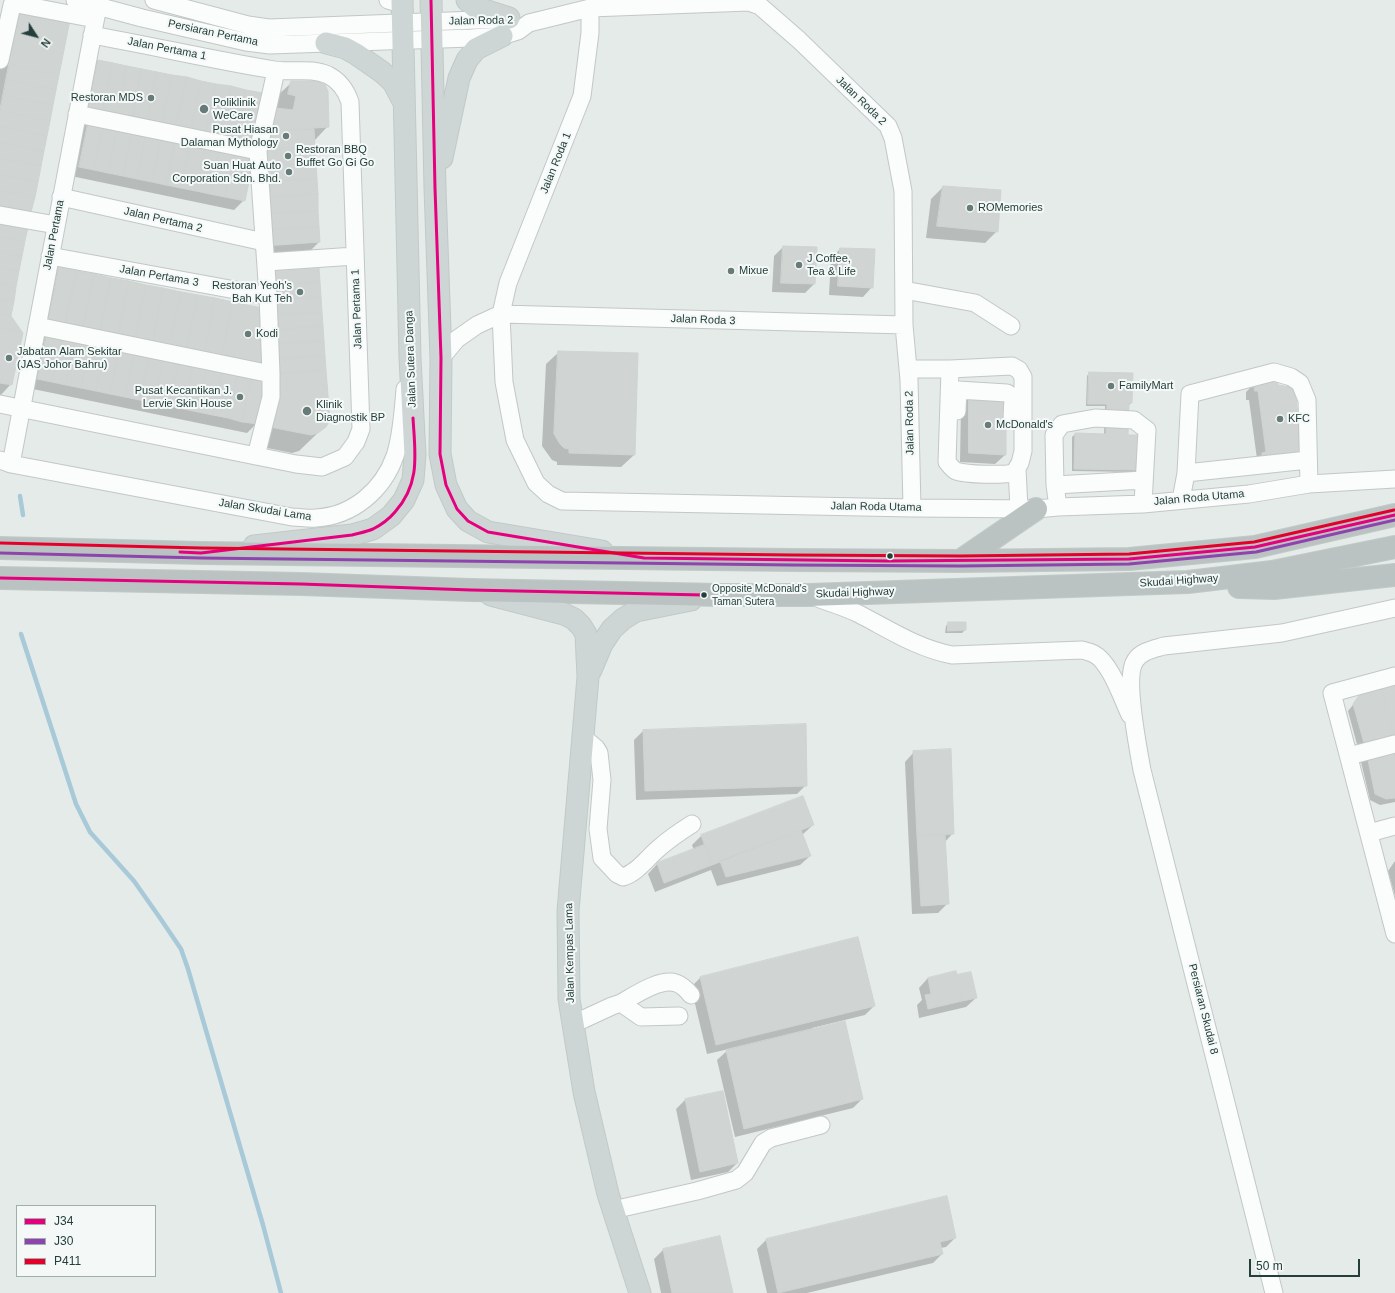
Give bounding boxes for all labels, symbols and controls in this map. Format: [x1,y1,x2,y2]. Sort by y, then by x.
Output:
street label: Jalan Roda 2 [448,14,514,28]
north arrow [16,16,56,56]
street label: Persiaran Pertama [167,17,259,49]
street label: Jalan Pertama 1 [126,35,208,63]
text: N [39,36,53,50]
street label: Jalan Roda 2 [833,74,889,128]
place label: Restoran MDS [71,91,143,105]
marker: Restoran MDS [146,93,156,103]
place label: Poliklinik WeCare [213,96,256,122]
marker: Poliklinik WeCare [198,103,210,115]
place label: Pusat Hiasan Dalaman Mythology [181,123,278,149]
street label: Jalan Roda 1 [538,130,574,196]
marker: Pusat Hiasan Dalaman Mythology [281,131,291,141]
place label: Restoran BBQ Buffet Go Gi Go [296,143,374,169]
marker: Restoran BBQ Buffet Go Gi Go [283,151,293,161]
place label: Suan Huat Auto Corporation Sdn. Bhd. [172,159,281,185]
marker: Suan Huat Auto Corporation Sdn. Bhd. [284,167,294,177]
street label: Jalan Pertama [41,199,67,271]
place label: ROMemories [978,201,1043,215]
marker: ROMemories [965,203,975,213]
street label: Jalan Pertama 2 [122,205,204,235]
place label: J Coffee, Tea & Life [807,252,856,278]
marker: J Coffee, Tea & Life [794,260,804,270]
street label: Jalan Pertama 3 [118,263,200,289]
place label: Mixue [739,264,768,278]
marker: Mixue [726,266,736,276]
street label: Jalan Pertama 1 [349,269,365,349]
place label: Restoran Yeoh's Bah Kut Teh [212,279,292,305]
marker: Restoran Yeoh's Bah Kut Teh [295,287,305,297]
street label: Jalan Sutera Danga [403,310,419,408]
street label: Jalan Roda 3 [670,312,736,328]
place label: Kodi [256,327,278,341]
marker: Kodi [243,329,253,339]
place label: Jabatan Alam Sekitar (JAS Johor Bahru) [17,345,122,371]
marker: Jabatan Alam Sekitar (JAS Johor Bahru) [4,353,14,363]
place label: FamilyMart [1119,379,1173,393]
marker: FamilyMart [1106,381,1116,391]
place label: Pusat Kecantikan J. Lervie Skin House [135,384,232,410]
street label: Jalan Roda 2 [903,390,917,456]
marker: Pusat Kecantikan J. Lervie Skin House [235,392,245,402]
place label: Klinik Diagnostik BP [316,398,385,424]
marker: Klinik Diagnostik BP [301,405,313,417]
place label: KFC [1288,412,1310,426]
marker: KFC [1275,414,1285,424]
place label: McDonald's [996,418,1053,432]
marker: McDonald's [983,420,993,430]
street label: Jalan Roda Utama [1153,487,1245,509]
street label: Jalan Skudai Lama [218,496,312,524]
street label: Jalan Roda Utama [830,500,922,514]
unlabelled marker [885,551,895,561]
street label: Skudai Highway [1139,572,1219,590]
place label: Opposite McDonald's Taman Sutera [712,583,807,606]
street label: Skudai Highway [815,585,895,601]
marker: Opposite McDonald's Taman Sutera [699,590,709,600]
street label: Jalan Kempas Lama [563,903,577,1003]
street label: Persiaran Skudai 8 [1185,962,1221,1056]
legend [16,1205,156,1277]
text: J34 [54,1214,73,1228]
text: J30 [54,1234,73,1248]
scale bar [1251,1251,1362,1277]
text: P411 [54,1254,81,1268]
text: 50 m [1256,1259,1283,1273]

